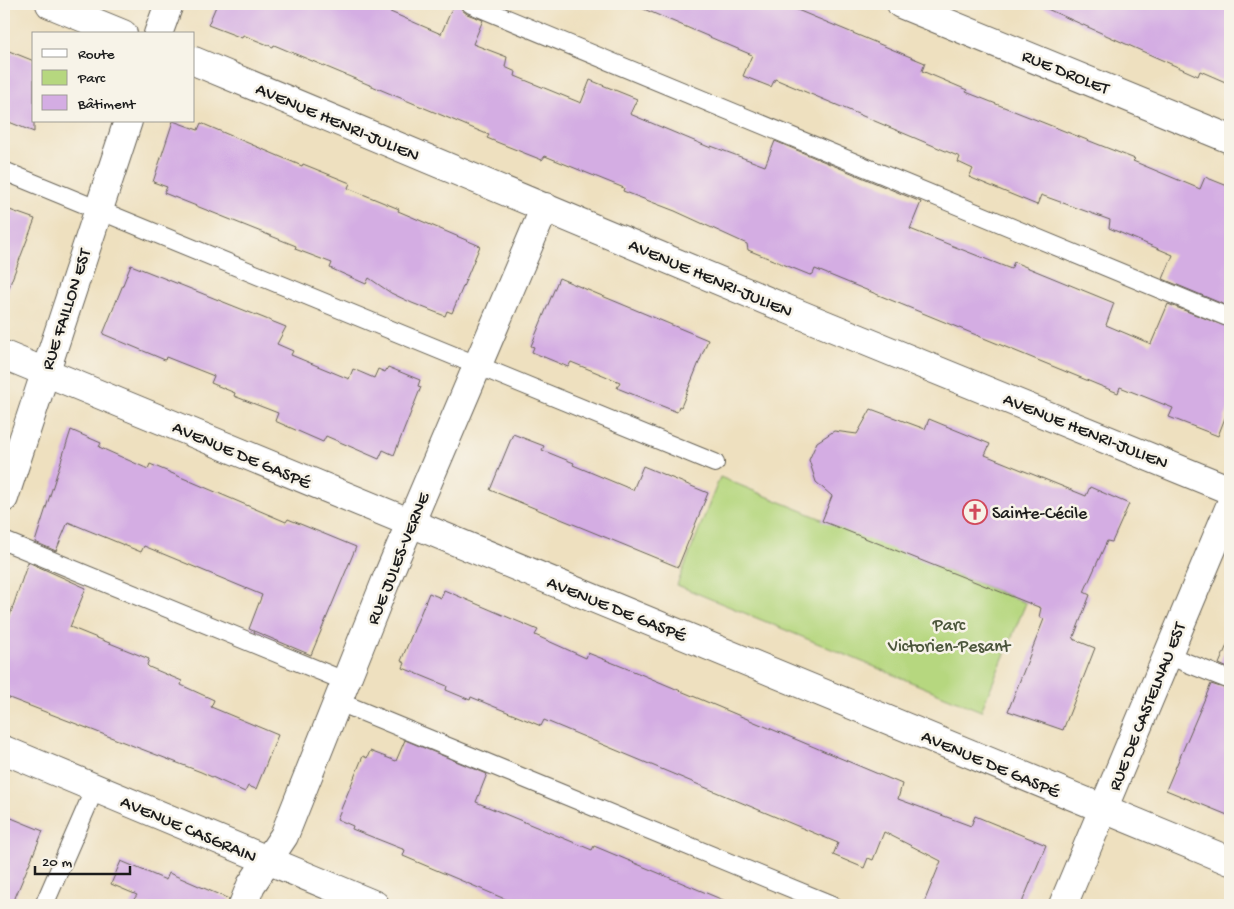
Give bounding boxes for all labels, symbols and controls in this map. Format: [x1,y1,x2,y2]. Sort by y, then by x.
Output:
legend [32,32,195,122]
text: Route [78,46,115,64]
street label: RUE DROLET [1018,46,1113,101]
text: Parc [77,70,106,88]
street label: AVENUE HENRI-JULIEN [252,79,422,167]
text: Bâtiment [77,96,137,114]
street label: AVENUE HENRI-JULIEN [625,235,795,323]
street label: RUE FAILLON EST [38,246,97,373]
street label: AVENUE HENRI-JULIEN [1000,390,1171,475]
street label: AVENUE DE GASPÉ [169,418,314,495]
street label: RUE JULES-VERNE [363,489,436,628]
church icon: Sainte-Cécile [962,499,988,525]
place label: Sainte-Cécile [992,504,1088,525]
street label: AVENUE DE GASPÉ [543,573,689,648]
park label: Parc Victorien-Pesant [887,616,1012,658]
street label: RUE DE CASTELNAU EST [1105,619,1192,794]
street label: AVENUE DE GASPÉ [918,727,1063,804]
street label: AVENUE CASGRAIN [117,792,259,868]
scale bar [35,844,130,876]
text: 20 m [42,854,72,872]

